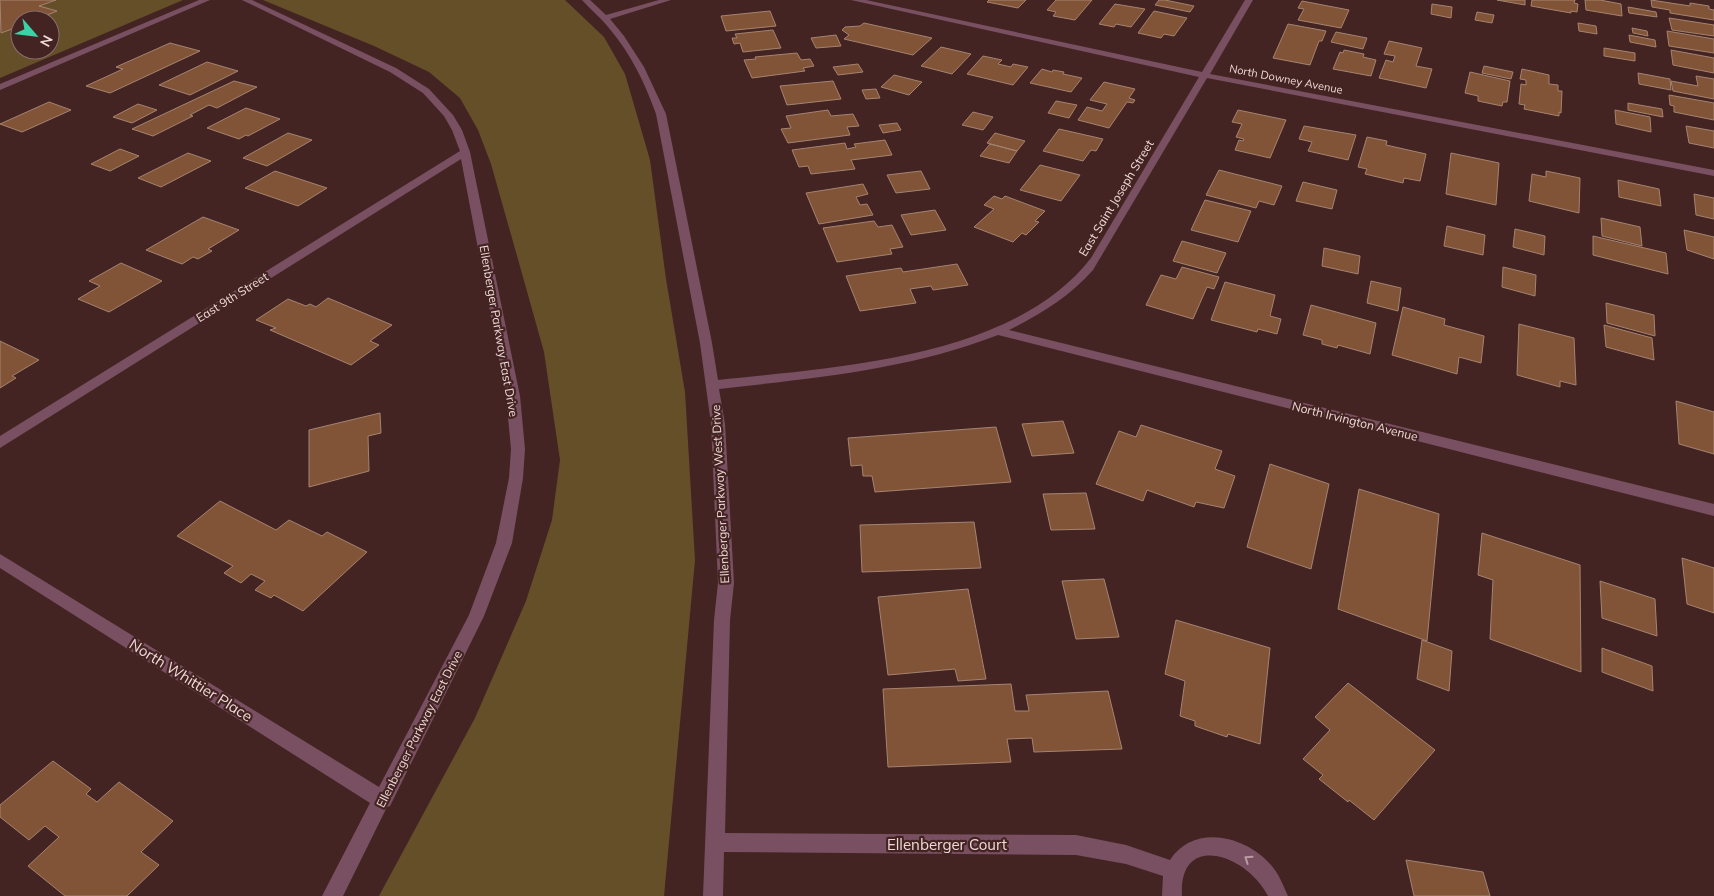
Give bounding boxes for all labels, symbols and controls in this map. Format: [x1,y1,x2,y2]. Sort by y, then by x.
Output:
north arrow [10,10,60,60]
text: N [36,32,57,50]
street label: North Downey Avenue [1228,61,1344,97]
street label: East Saint Joseph Street [1075,137,1157,259]
street label: Ellenberger Parkway East Drive [477,244,521,418]
street label: East 9th Street [193,269,271,325]
street label: North Irvington Avenue [1291,398,1419,444]
street label: Ellenberger Parkway West Drive [708,404,732,584]
street label: North Whittier Place [126,634,256,726]
street label: Ellenberger Parkway East Drive [373,648,465,810]
street label: Ellenberger Court [887,835,1007,854]
one-way arrow [1245,856,1254,865]

